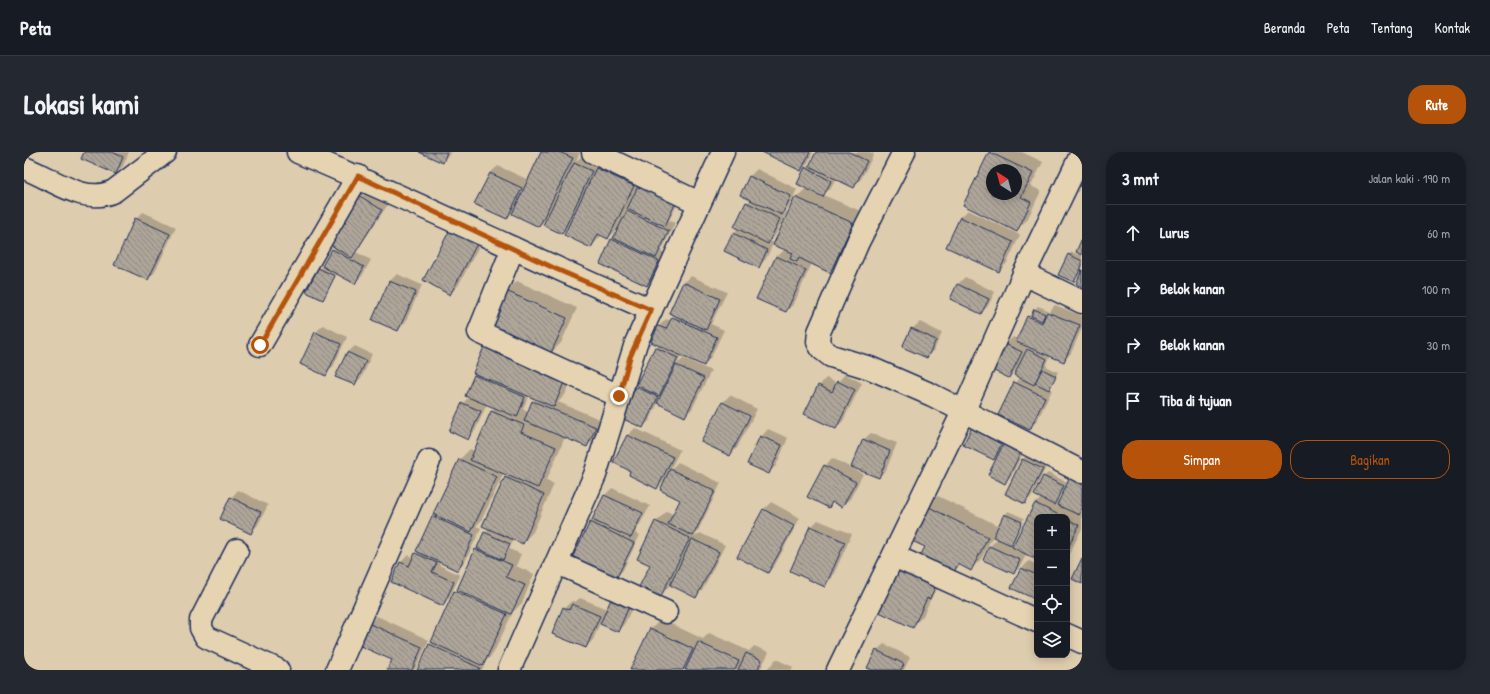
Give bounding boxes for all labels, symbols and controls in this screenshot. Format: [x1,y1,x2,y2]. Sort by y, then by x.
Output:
text: Peta [20,15,51,41]
text: Beranda [1264,18,1305,37]
text: Peta [1327,18,1349,37]
text: Tentang [1371,18,1413,37]
text: Kontak [1435,18,1470,37]
text: Lokasi kami [24,85,140,123]
button: Rute [1408,85,1466,124]
north arrow [986,164,1022,200]
text: 3 mnt [1122,167,1159,190]
text: Jalan kaki · 190 m [1368,169,1450,187]
icon: ahead [1122,222,1144,244]
text: Lurus [1160,222,1189,243]
text: 60 m [1427,224,1450,242]
icon: right [1122,278,1144,300]
text: Belok kanan [1160,278,1225,299]
text: 100 m [1422,280,1450,298]
icon: right [1122,334,1144,356]
text: Belok kanan [1160,334,1225,355]
route start [251,336,269,354]
text: 30 m [1427,336,1450,354]
route end [610,387,628,405]
icon: arrive [1122,390,1144,412]
text: Tiba di tujuan [1160,390,1232,411]
button: Simpan [1122,440,1282,479]
button: Bagikan [1290,440,1450,479]
map controls [1034,514,1070,658]
button: + [1034,514,1070,550]
button: − [1034,550,1070,586]
button: locate [1034,586,1070,622]
button: layers [1034,622,1070,658]

